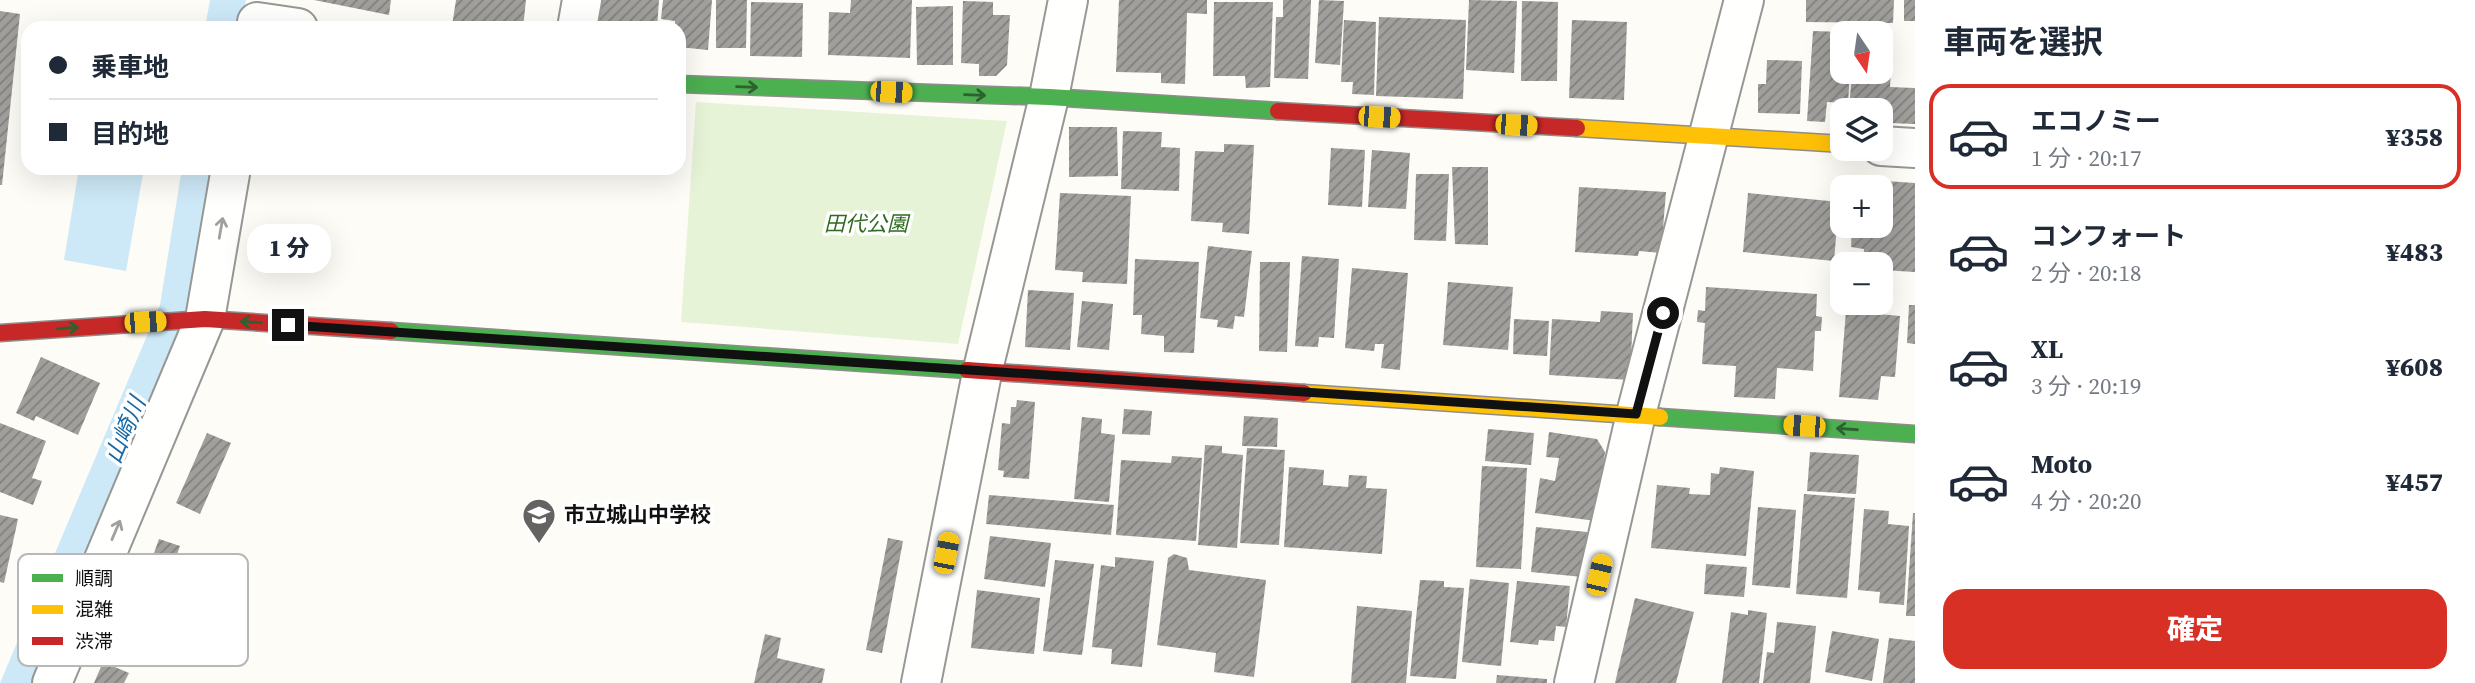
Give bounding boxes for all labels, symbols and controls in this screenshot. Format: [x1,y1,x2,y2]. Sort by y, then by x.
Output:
text: 車両を選択 [1943,20,2103,64]
north arrow [1830,21,1894,84]
map controls [1830,21,1893,315]
text: 乗車地 [91,49,169,85]
one-way arrow [735,80,758,93]
car [870,81,913,103]
one-way arrow [963,88,986,101]
button: layers [1830,98,1893,161]
text: エコノミー [2031,103,2161,139]
car [1358,105,1401,129]
icon: car [1947,105,2010,168]
car [1495,113,1538,137]
text: 目的地 [91,116,169,152]
text: ¥358 [2386,119,2443,155]
text: 1 分 · 20:17 [2031,142,2141,174]
button: + [1830,175,1893,238]
park label: 田代公園 [824,209,911,238]
one-way arrow [215,217,228,240]
text: コンフォート [2031,218,2186,254]
icon: car [1947,220,2010,283]
callout: 1 分 [246,224,330,272]
text: 1 分 [269,232,309,264]
text: ¥483 [2386,234,2443,270]
button: − [1830,252,1893,315]
text: 2 分 · 20:18 [2031,257,2141,289]
route start [1647,297,1679,329]
route end [272,309,304,341]
car [124,310,167,334]
one-way arrow [240,315,263,328]
one-way arrow [56,321,79,334]
text: XL [2031,331,2063,367]
icon: car [1947,335,2010,398]
text: ¥608 [2386,349,2443,385]
text: 3 分 · 20:19 [2031,370,2141,402]
water label: 山崎川 [97,389,154,468]
car [1783,414,1826,438]
one-way arrow [1836,422,1859,435]
text: Moto [2031,446,2092,482]
icon: car [1947,450,2010,513]
text: ¥457 [2386,464,2443,500]
text: 4 分 · 20:20 [2031,485,2141,517]
school or university icon: 市立城山中学校 [520,496,558,545]
place label: 市立城山中学校 [564,500,711,529]
one-way arrow [110,519,123,541]
car [932,530,961,576]
car [1585,552,1614,598]
legend [18,554,248,666]
text: 順調 [75,565,113,591]
button: 確定 [1943,589,2447,669]
text: 混雑 [75,596,113,622]
text: 渋滞 [75,628,113,654]

